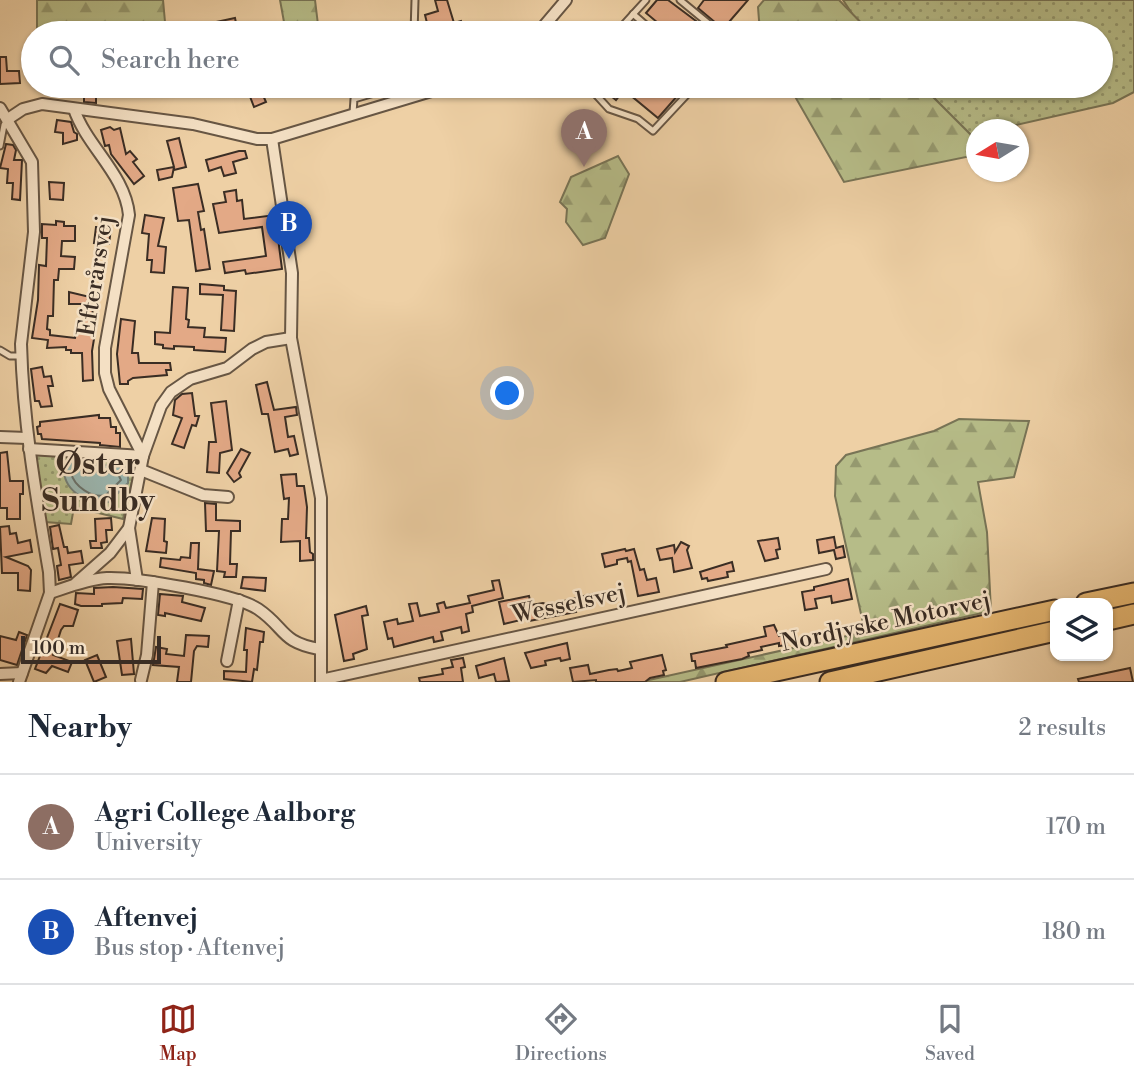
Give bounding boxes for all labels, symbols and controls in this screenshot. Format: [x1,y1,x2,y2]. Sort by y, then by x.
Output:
search box [21,21,1113,98]
icon: search [45,41,83,79]
text: Search here [101,44,240,76]
pin: A [561,109,607,167]
north arrow [966,119,1029,182]
pin: B [266,201,312,259]
street label: Efterårsvej [72,213,120,339]
your location [490,376,524,410]
district label: Øster Sundby [41,444,156,521]
street label: Wesselsvej [509,577,628,631]
street label: Nordjyske Motorvej [779,585,993,659]
map controls [1050,598,1113,661]
button: layers [1050,598,1113,661]
scale bar [21,633,161,665]
text: 100 m [32,636,85,660]
text: Nearby [28,709,132,747]
text: 2 results [1019,714,1106,742]
text: Agri College Aalborg [95,797,355,829]
text: A [43,813,59,841]
text: 170 m [1046,813,1106,841]
text: University [95,829,202,857]
text: Aftenvej [95,902,198,934]
text: B [42,918,60,946]
text: 180 m [1042,918,1106,946]
text: Bus stop · Aftenvej [95,934,285,962]
tab: Map [159,1000,197,1066]
tab: Directions [515,1000,607,1066]
tab: Saved [925,1000,975,1066]

